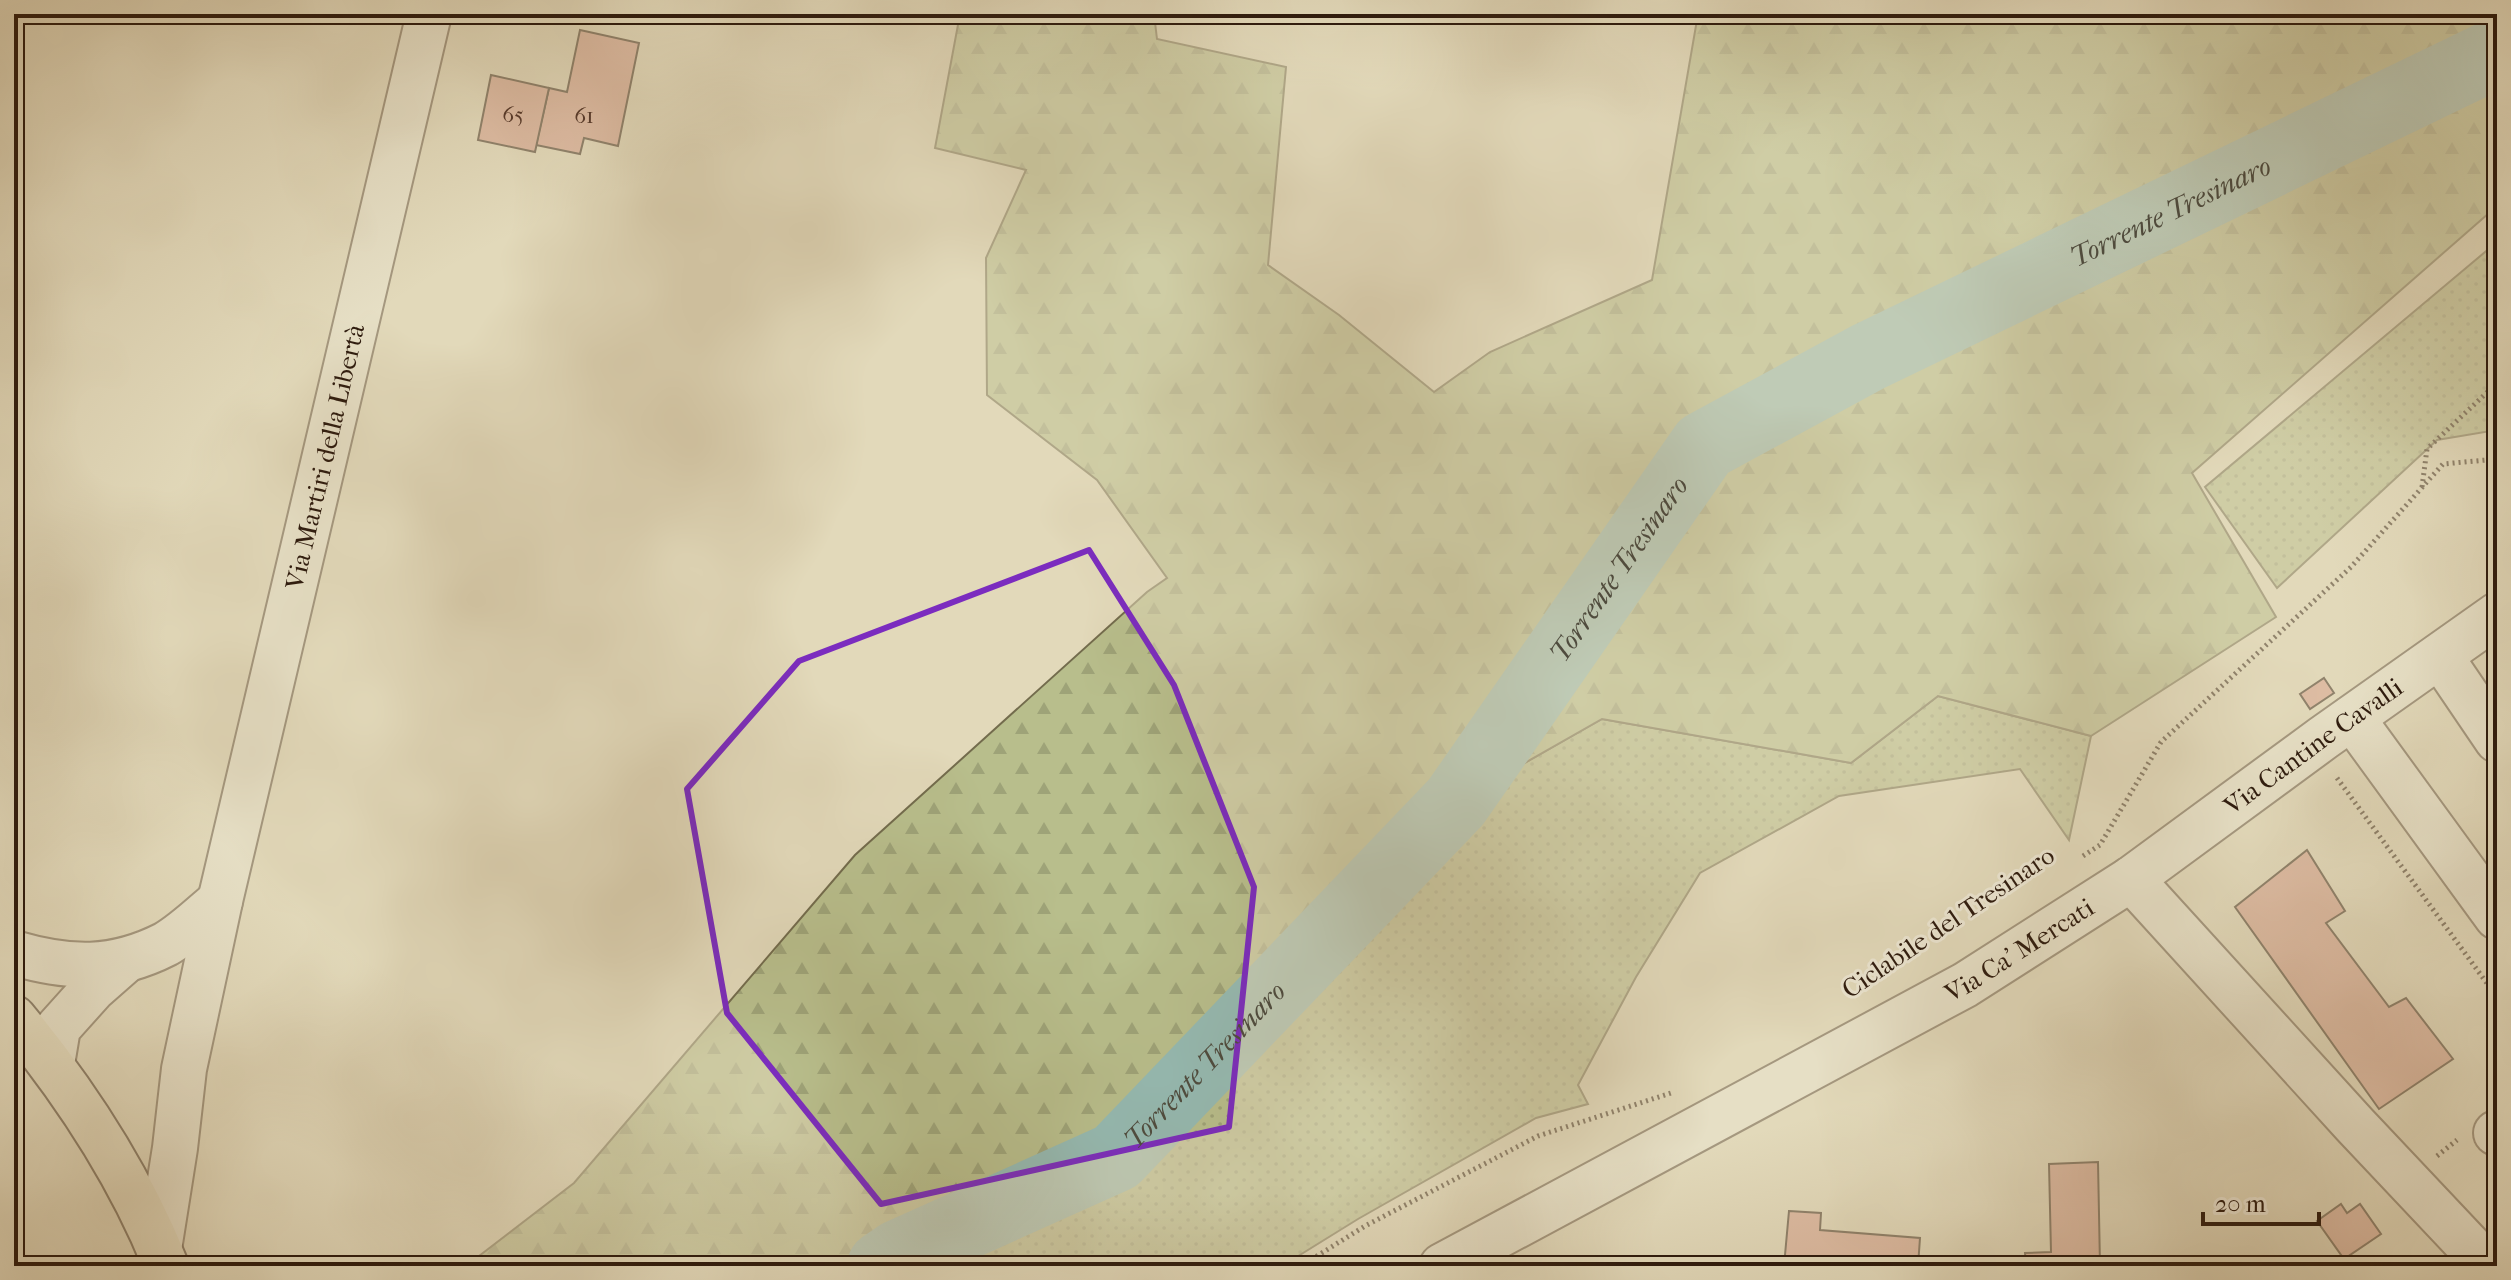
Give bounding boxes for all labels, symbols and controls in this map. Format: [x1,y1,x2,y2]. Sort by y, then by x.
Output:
house number: 65 [502,102,524,128]
house number: 61 [574,103,594,129]
water label: Torrente Tresinaro [2065,149,2276,274]
street label: Via Martiri della Libertà [279,320,372,594]
water label: Torrente Tresinaro [1543,470,1695,669]
street label: Via Cantine Cavalli [2217,672,2409,822]
street label: Ciclabile del Tresinaro [1836,840,2060,1005]
street label: Via Ca' Mercati [1939,892,2100,1009]
water label: Torrente Tresinaro [1117,975,1292,1156]
scale bar [2203,1176,2319,1226]
text: 20 m [2215,1190,2266,1218]

